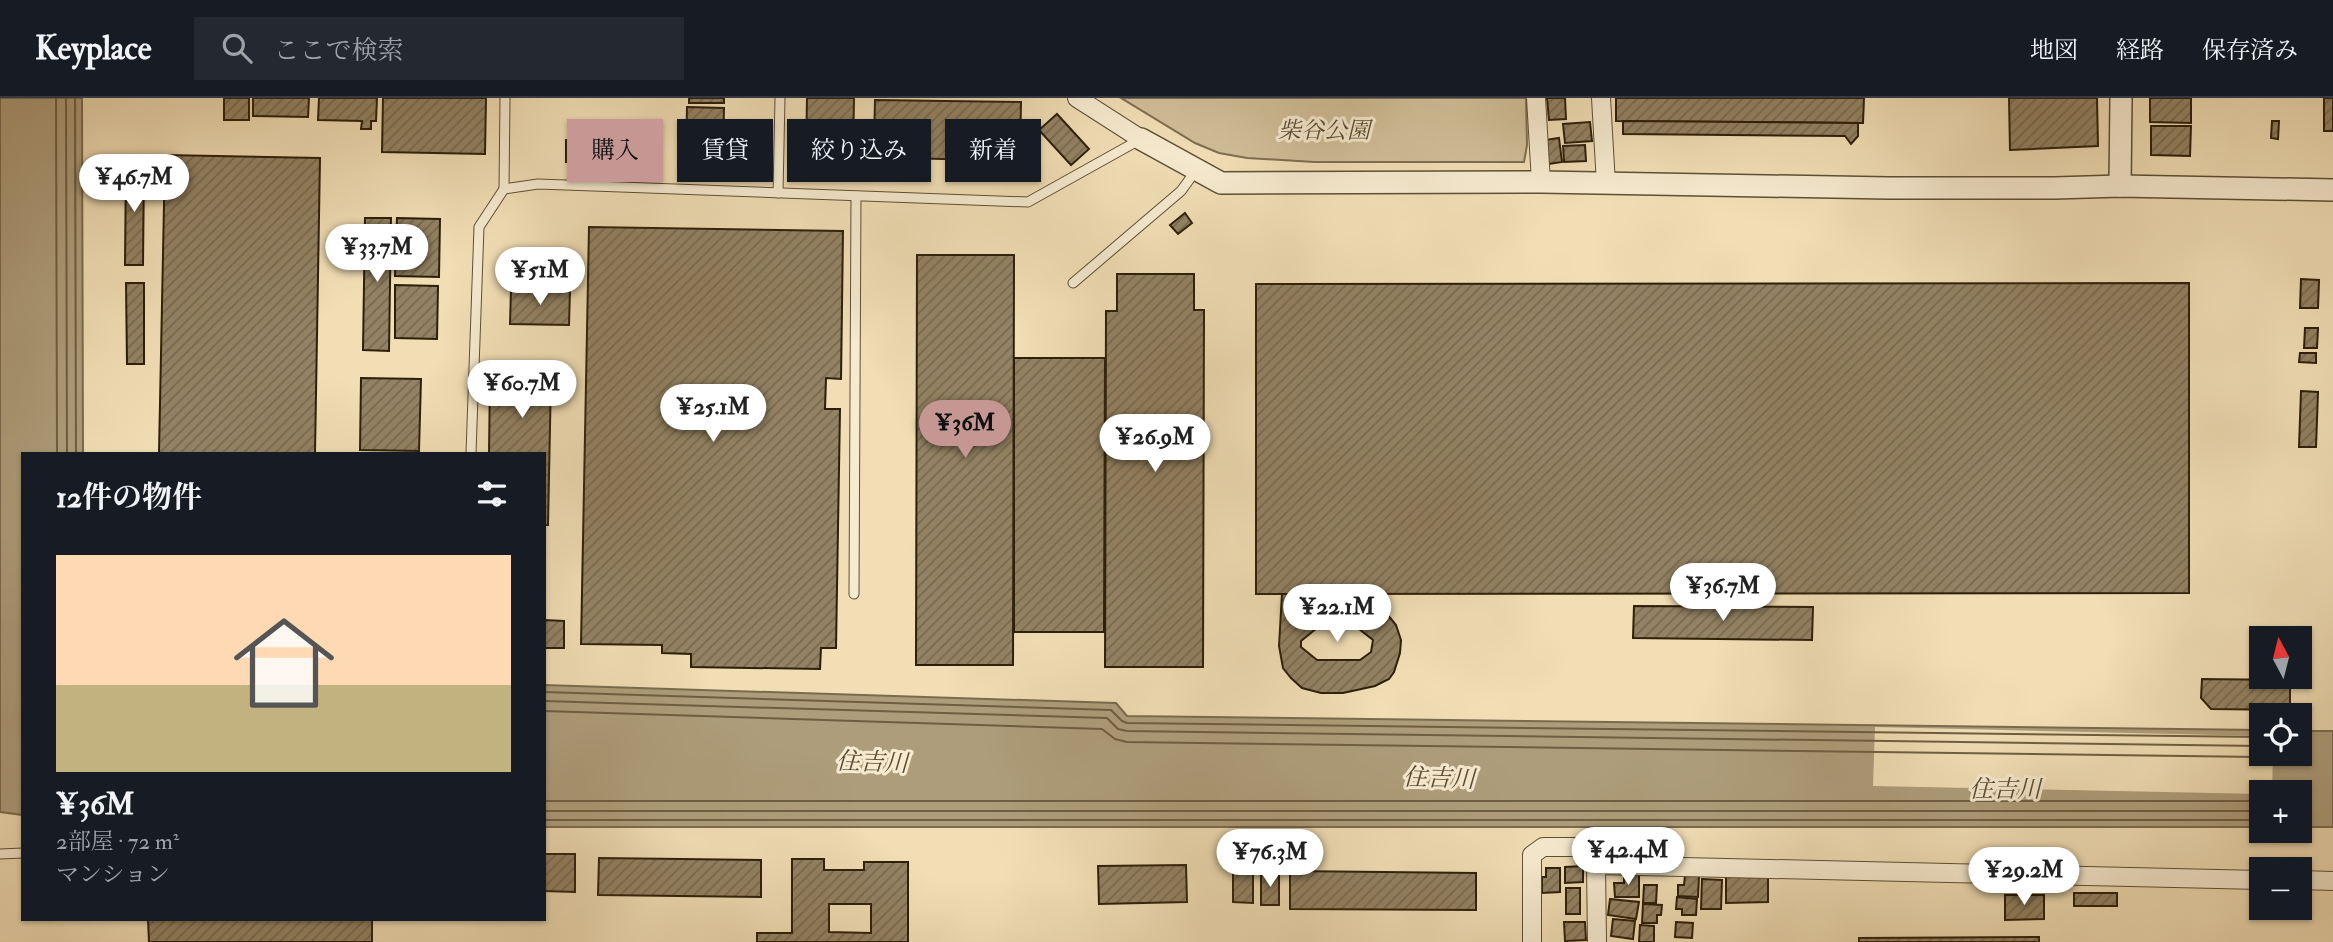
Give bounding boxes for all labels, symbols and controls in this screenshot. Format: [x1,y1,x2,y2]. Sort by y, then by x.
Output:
search box [194,17,684,80]
text: Keyplace [35,28,152,69]
icon: search [218,29,256,67]
text: ここで検索 [274,35,404,67]
text: 地図 [2030,35,2078,66]
text: 経路 [2116,35,2164,66]
text: 保存済み [2202,35,2298,66]
park label: 柴谷公園 [1278,116,1374,145]
chip: 購入 [567,119,663,182]
chip: 賃貸 [677,119,773,182]
chip: 絞り込み [787,119,931,182]
chip: 新着 [945,119,1041,182]
pin: ¥46.7M [77,155,191,214]
text: ¥46.7M [95,162,173,191]
pin: ¥33.7M [320,225,434,284]
text: ¥33.7M [341,232,413,261]
pin: ¥51M [499,248,581,307]
text: ¥51M [511,255,569,284]
pin: ¥60.7M [465,360,579,420]
text: ¥60.7M [483,368,561,397]
pin: ¥25.1M [656,384,770,444]
text: ¥25.1M [676,392,750,421]
pin: ¥36M [924,400,1006,460]
text: ¥36M [935,408,995,437]
pin: ¥26.9M [1098,414,1212,474]
text: ¥26.9M [1115,422,1195,451]
icon: filters [473,475,511,513]
text: 12件の物件 [56,479,202,516]
pin: ¥36.7M [1666,564,1780,623]
text: ¥36.7M [1686,571,1760,600]
pin: ¥22.1M [1280,584,1394,644]
text: ¥22.1M [1299,592,1375,621]
icon: home [221,600,347,726]
north arrow [2249,626,2312,690]
map controls [2249,626,2312,920]
button: locate [2249,703,2312,766]
water label: 住吉川 [835,746,911,779]
water label: 住吉川 [1402,762,1478,795]
water label: 住吉川 [1969,774,2044,805]
button: + [2249,780,2312,843]
text: ¥36M [56,786,134,823]
text: 2部屋 · 72 m² [56,827,179,856]
pin: ¥42.4M [1571,828,1685,887]
pin: ¥76.3M [1213,830,1327,889]
text: ¥42.4M [1588,835,1668,864]
text: ¥76.3M [1233,837,1308,866]
pin: ¥29.2M [1967,848,2081,907]
text: ¥29.2M [1984,855,2064,884]
button: − [2249,857,2312,920]
text: マンション [56,860,170,889]

